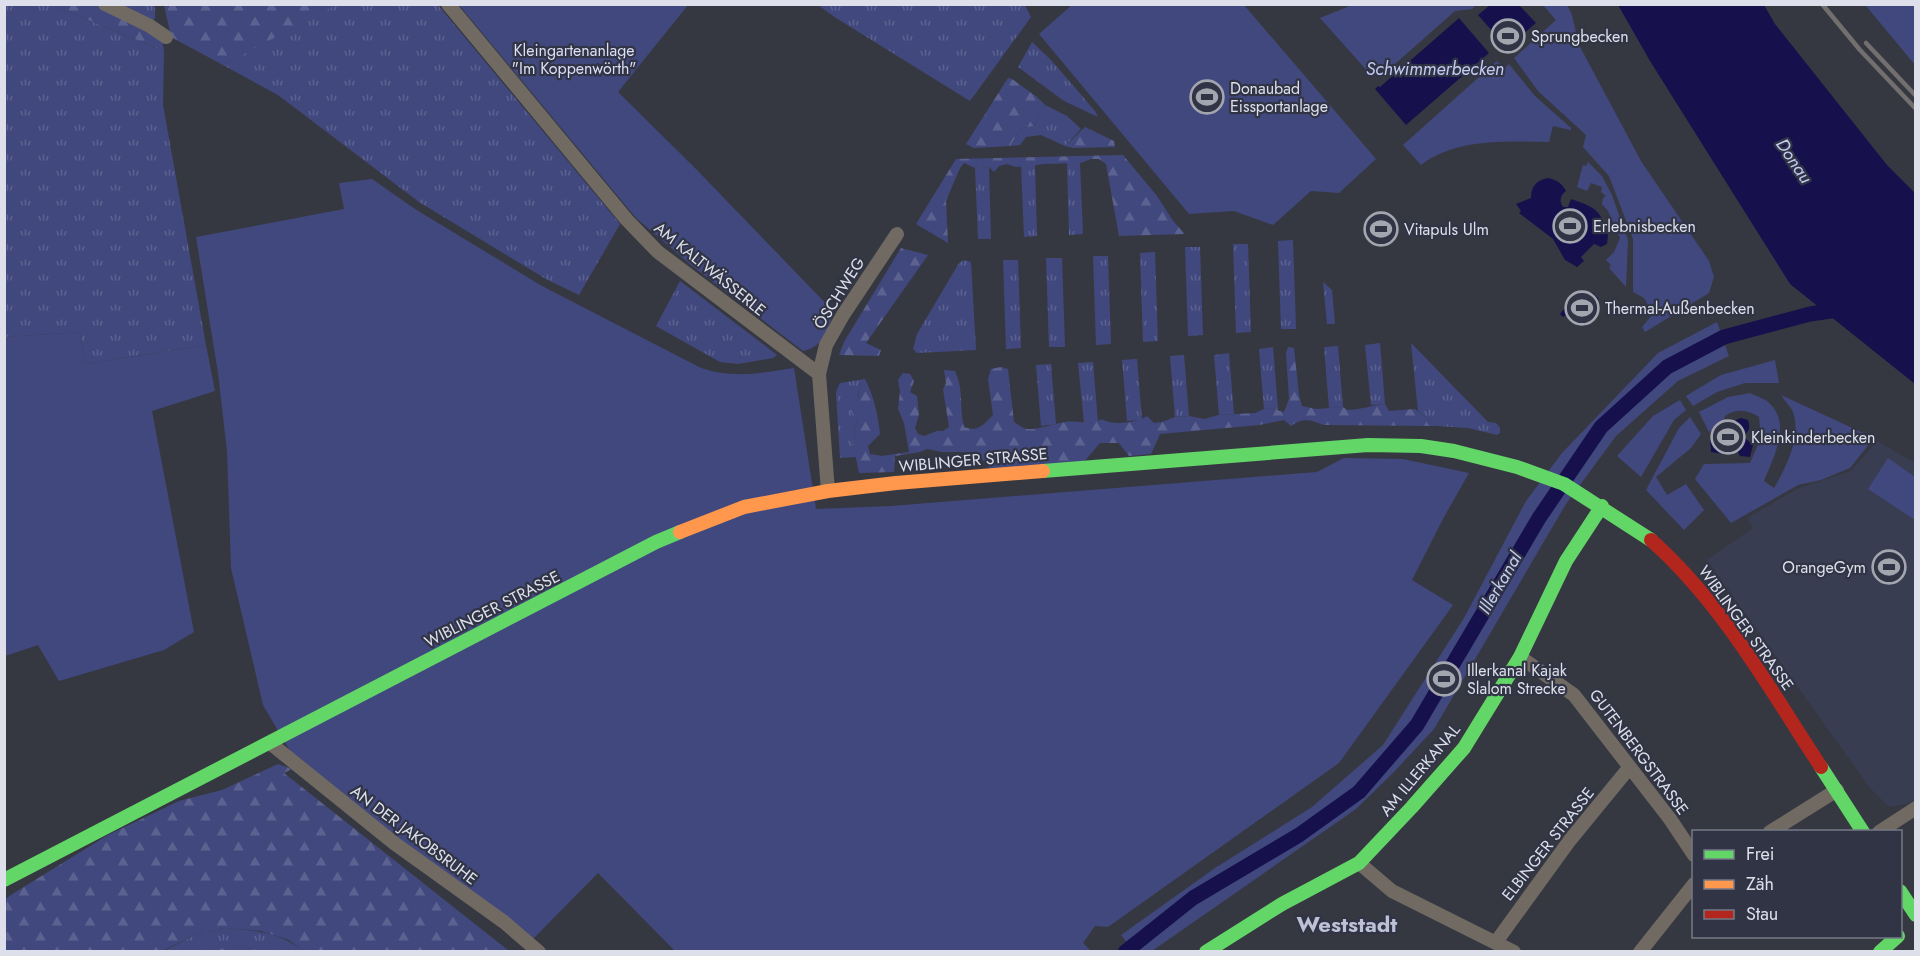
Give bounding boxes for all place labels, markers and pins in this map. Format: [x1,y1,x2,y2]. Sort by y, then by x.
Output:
sports icon: Sprungbecken [1490,18,1526,54]
place label: Sprungbecken [1531,25,1629,48]
place label: Donaubad Eissportanlage [1230,77,1328,118]
sports icon: Donaubad Eissportanlage [1189,79,1225,115]
sports icon: Erlebnisbecken [1552,208,1588,244]
sports icon: Vitapuls Ulm [1363,211,1399,247]
place label: Erlebnisbecken [1593,215,1696,238]
place label: Vitapuls Ulm [1404,218,1489,241]
sports icon: Thermal-Außenbecken [1564,290,1600,326]
place label: Thermal-Außenbecken [1605,297,1755,320]
sports icon: Kleinkinderbecken [1710,419,1746,455]
place label: Kleinkinderbecken [1751,426,1875,449]
sports icon: OrangeGym [1871,549,1907,585]
place label: OrangeGym [1782,556,1866,579]
place label: Illerkanal Kajak Slalom Strecke [1467,659,1568,700]
sports icon: Illerkanal Kajak Slalom Strecke [1426,661,1462,697]

